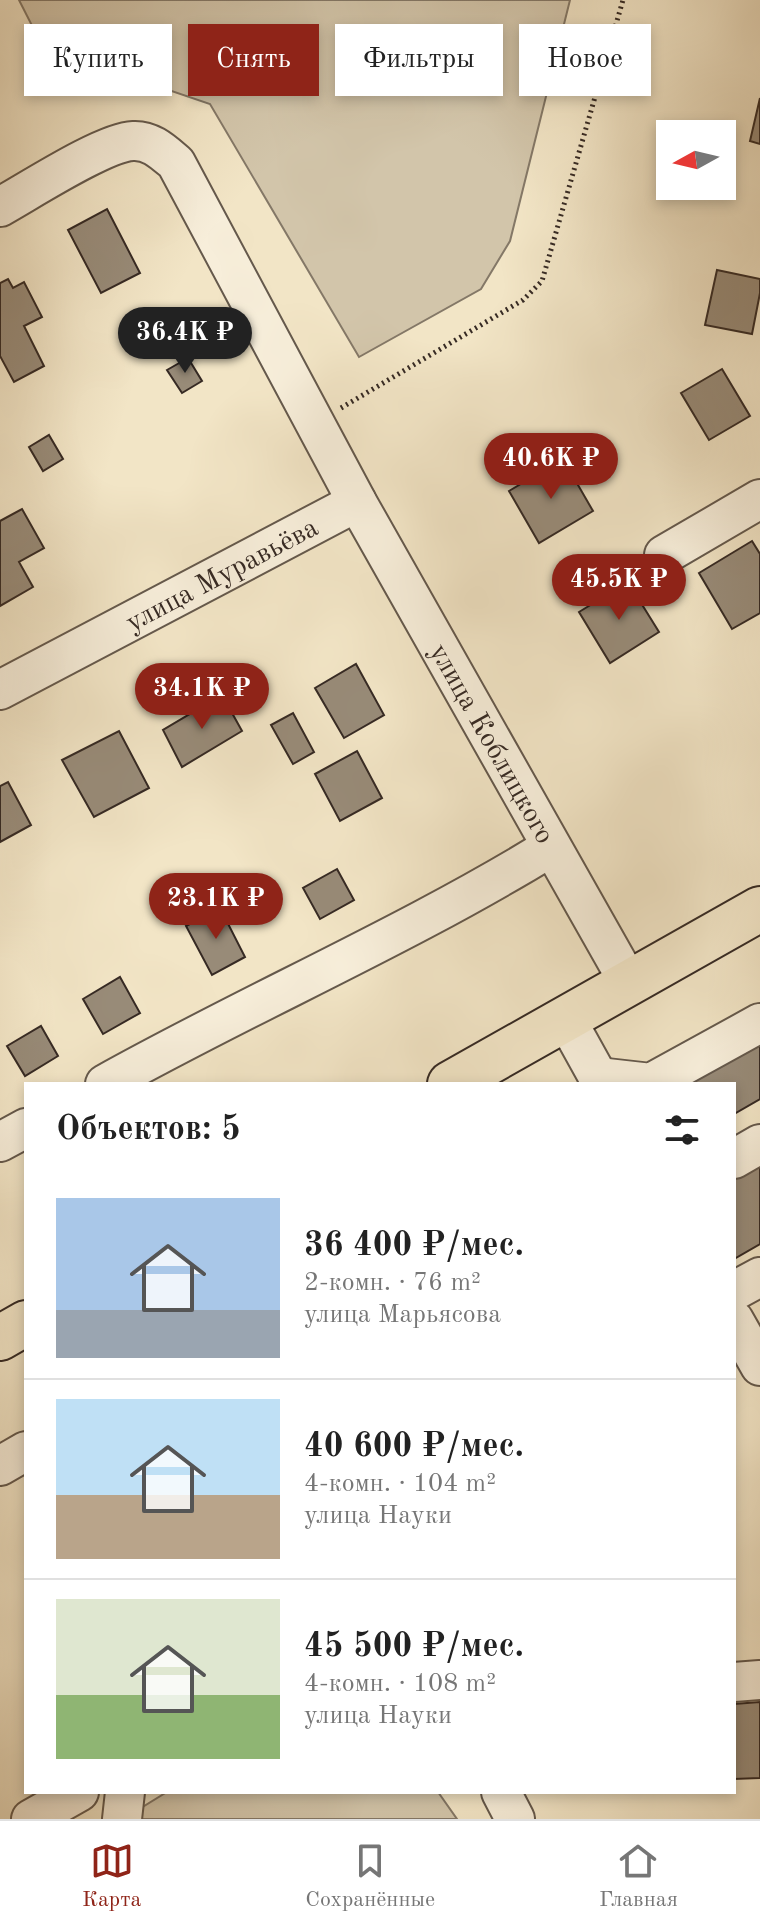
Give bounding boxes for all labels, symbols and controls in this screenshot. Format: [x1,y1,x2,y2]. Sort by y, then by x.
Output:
chip: Купить [24,24,172,96]
chip: Снять [188,24,319,96]
chip: Фильтры [335,24,503,96]
chip: Новое [519,24,651,96]
north arrow [656,120,736,200]
map controls [656,120,736,200]
pin: 36.4K ₽ [111,307,259,375]
text: 36.4K ₽ [136,320,234,346]
pin: 40.6K ₽ [477,433,625,501]
text: 40.6K ₽ [502,446,600,472]
street label: улица Муравьёва [122,514,323,638]
pin: 45.5K ₽ [545,554,693,622]
text: 45.5K ₽ [570,567,668,593]
street label: улица Коблицкого [423,640,558,849]
pin: 34.1K ₽ [128,663,276,731]
text: 34.1K ₽ [153,676,251,702]
pin: 23.1K ₽ [142,873,290,941]
text: 23.1K ₽ [167,886,265,912]
icon: filters [660,1108,704,1152]
text: Объектов: 5 [56,1113,241,1147]
text: 36 400 ₽/мес. [304,1229,524,1263]
icon: home [120,1230,216,1326]
text: 2-комн. · 76 m² [304,1270,481,1296]
text: улица Марьясова [304,1302,501,1328]
text: 40 600 ₽/мес. [304,1430,524,1464]
icon: home [120,1431,216,1527]
text: 4-комн. · 104 m² [304,1471,496,1497]
text: улица Науки [304,1503,452,1529]
text: 45 500 ₽/мес. [304,1630,524,1664]
icon: home [120,1631,216,1727]
text: 4-комн. · 108 m² [304,1671,496,1697]
text: улица Науки [304,1703,452,1729]
tab: Карта [82,1839,141,1914]
tab: Сохранённые [305,1839,435,1914]
tab: Главная [599,1839,678,1914]

